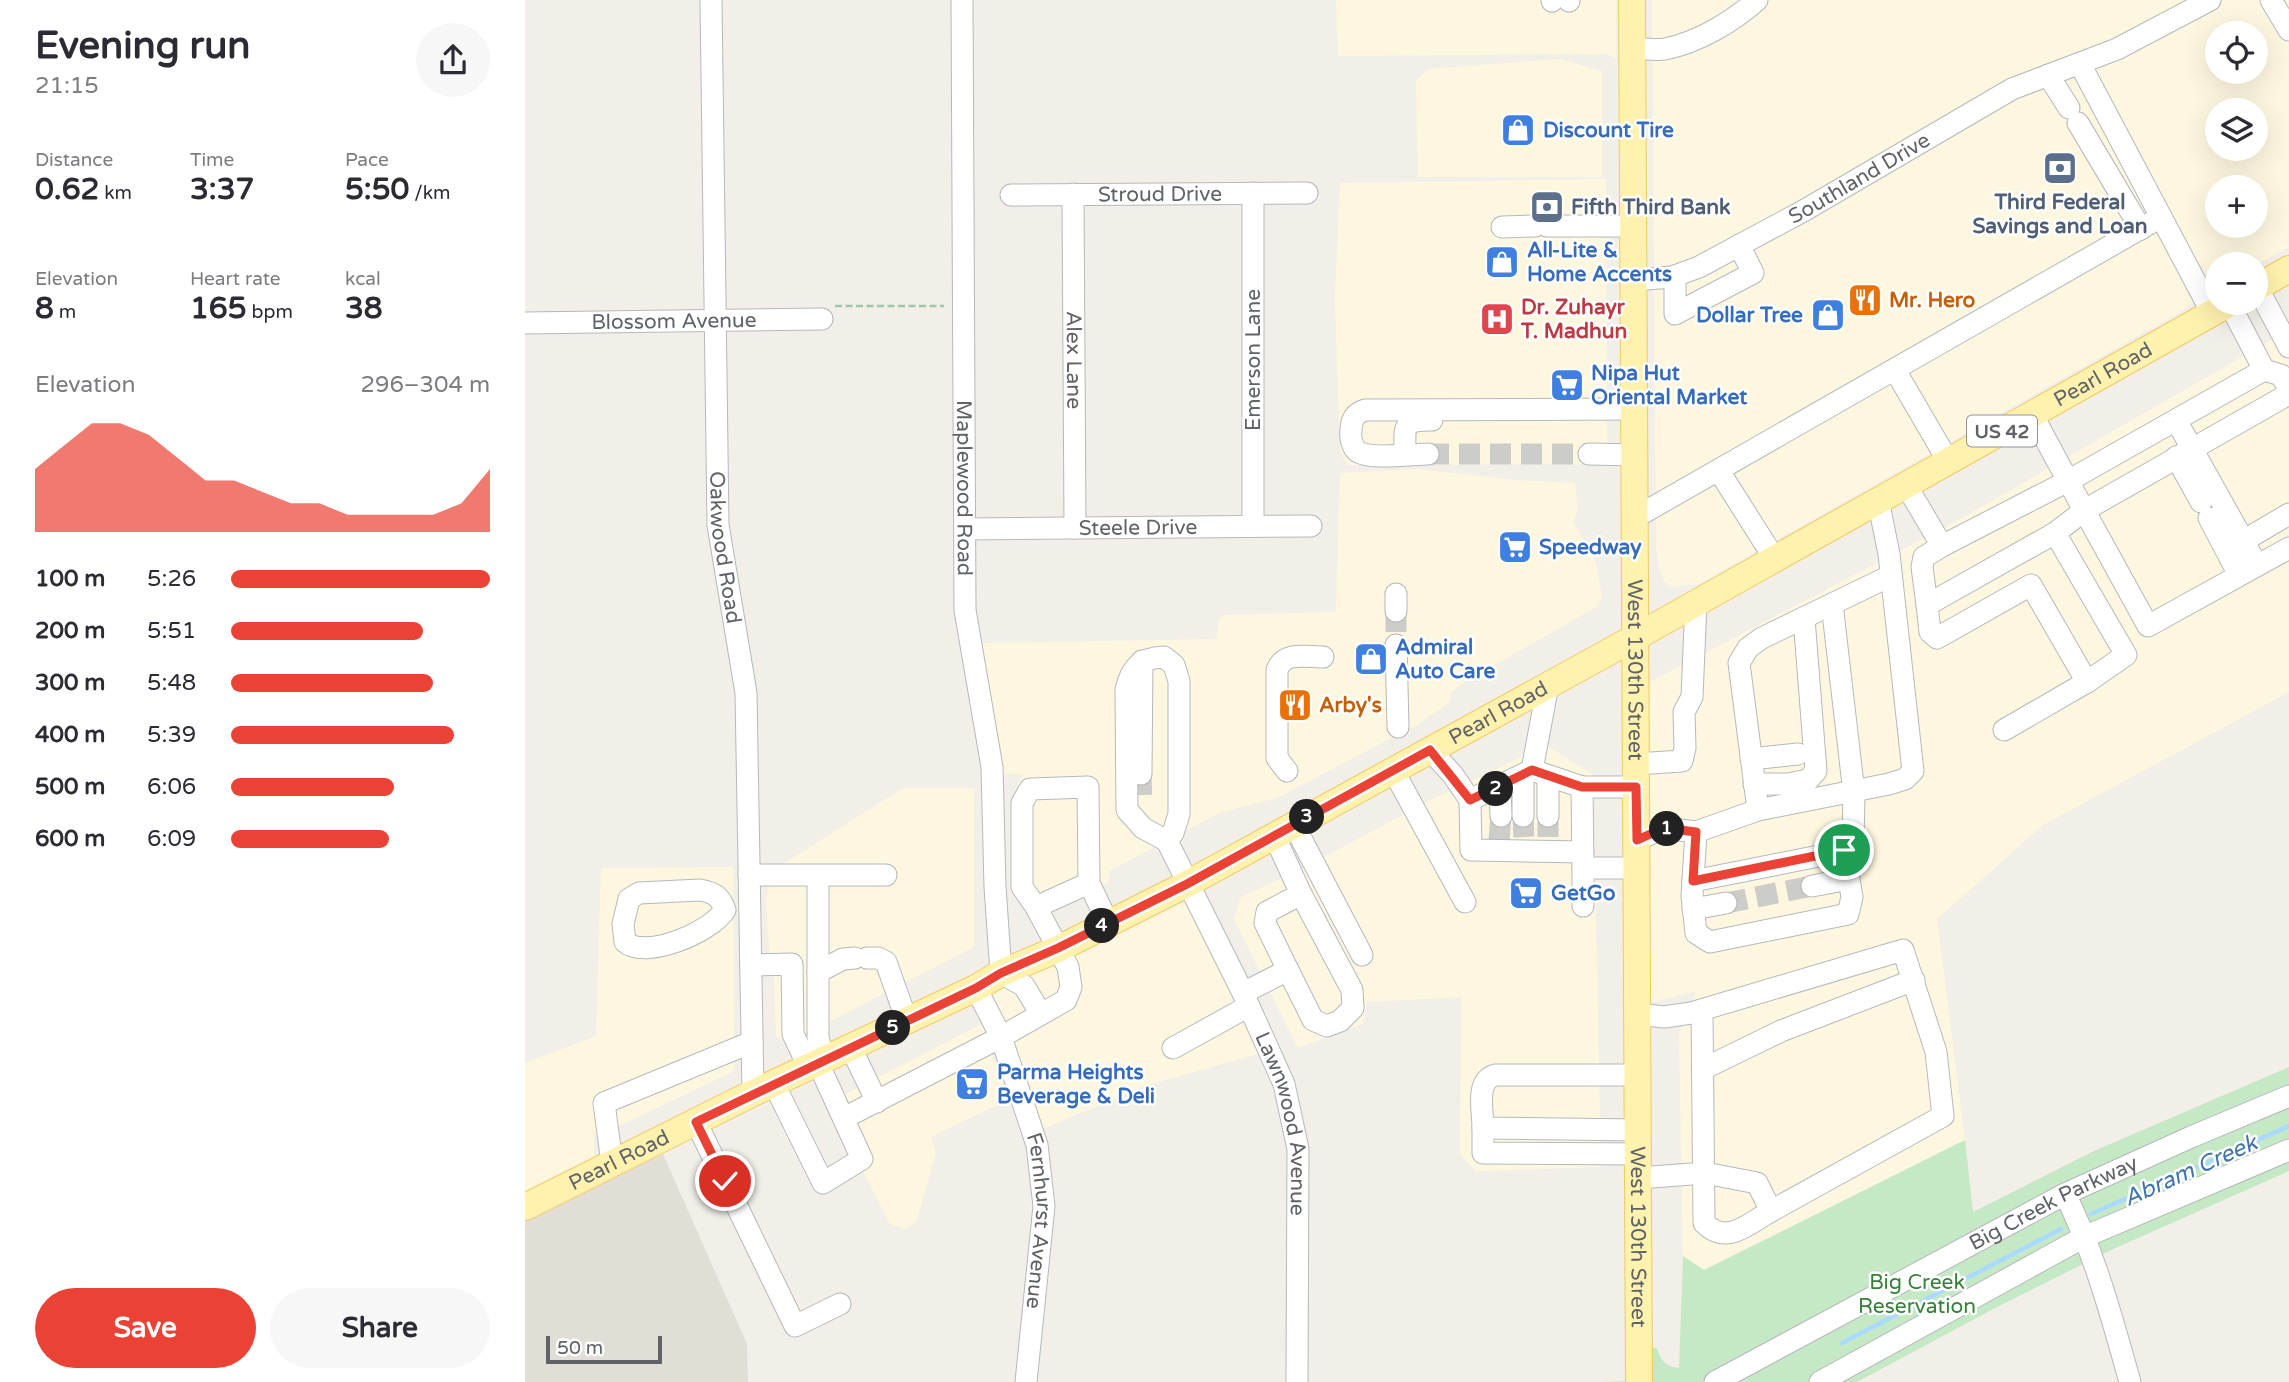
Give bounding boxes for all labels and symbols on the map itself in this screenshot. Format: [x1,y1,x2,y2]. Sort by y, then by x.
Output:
shop icon: Discount Tire [1499,111,1537,149]
place label: Discount Tire [1543,118,1674,143]
street label: Southland Drive [1784,128,1935,230]
bank icon: Third Federal Savings and Loan [2041,149,2079,187]
street label: Stroud Drive [1098,182,1222,207]
bank icon: Fifth Third Bank [1528,188,1566,226]
place label: Third Federal Savings and Loan [1972,190,2148,239]
place label: Fifth Third Bank [1571,195,1731,220]
place label: All-Lite & Home Accents [1527,238,1672,287]
shop icon: All-Lite & Home Accents [1483,243,1521,281]
restaurant icon: Mr. Hero [1846,281,1884,319]
place label: Mr. Hero [1889,288,1976,313]
street label: Emerson Lane [1241,289,1266,431]
place label: Dr. Zuhayr T. Madhun [1520,295,1627,344]
shop icon: Dollar Tree [1809,296,1847,334]
hospital icon: Dr. Zuhayr T. Madhun [1478,300,1516,338]
place label: Dollar Tree [1696,303,1803,328]
street label: Blossom Avenue [591,308,757,335]
street label: Alex Lane [1061,311,1086,409]
street label: Pearl Road [2050,337,2157,413]
place label: Nipa Hut Oriental Market [1591,361,1747,410]
supermarket icon: Nipa Hut Oriental Market [1548,366,1586,404]
street label: Maplewood Road [951,400,977,576]
road number: US 42 [1967,416,2037,446]
street label: Oakwood Road [704,471,746,626]
street label: Steele Drive [1079,515,1197,541]
supermarket icon: Speedway [1496,528,1534,566]
place label: Speedway [1539,535,1642,560]
street label: West 130th Street [1622,579,1648,761]
place label: Admiral Auto Care [1395,635,1495,684]
shop icon: Admiral Auto Care [1352,640,1390,678]
street label: Pearl Road [1445,676,1552,751]
restaurant icon: Arby's [1276,686,1314,724]
place label: Arby's [1319,693,1382,718]
pin: 2 [1479,772,1513,806]
pin: 3 [1289,800,1325,834]
pin: 1 [1649,812,1685,846]
pin [1814,820,1874,880]
supermarket icon: GetGo [1507,874,1545,912]
place label: GetGo [1551,881,1616,906]
pin: 4 [1085,908,1119,944]
pin: 5 [875,1010,911,1046]
street label: Lawnwood Avenue [1249,1028,1311,1216]
place label: Parma Heights Beverage & Deli [997,1060,1155,1109]
supermarket icon: Parma Heights Beverage & Deli [953,1065,991,1103]
street label: Pearl Road [565,1125,674,1196]
water label: Abram Creek [2119,1128,2263,1213]
street label: Fernhurst Avenue [1021,1130,1056,1310]
street label: West 130th Street [1625,1146,1651,1328]
pin [695,1151,755,1211]
street label: Big Creek Parkway [1965,1151,2142,1256]
park label: Big Creek Reservation [1858,1270,1976,1319]
scale bar [546,1333,661,1365]

